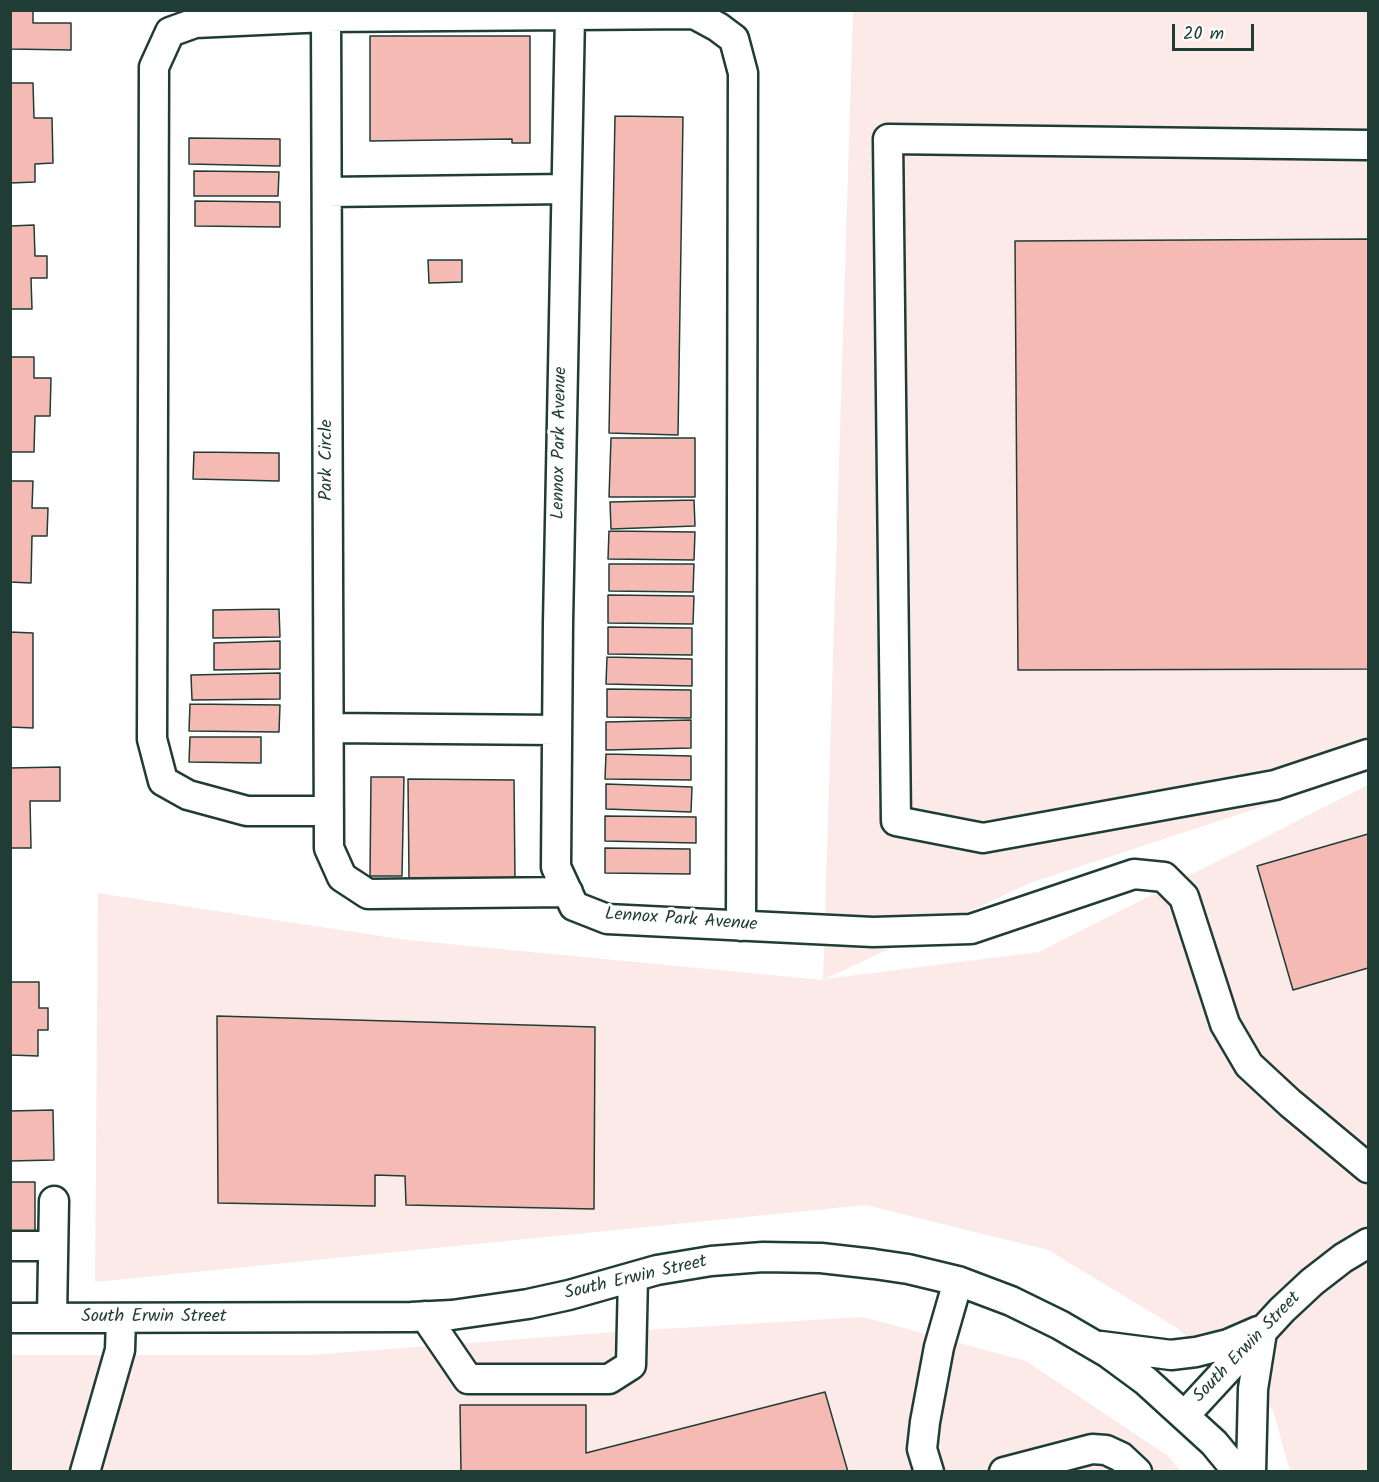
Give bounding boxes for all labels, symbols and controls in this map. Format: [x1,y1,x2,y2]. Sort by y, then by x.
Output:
scale bar [1175,12,1258,50]
text: 20 m [1183,20,1224,49]
street label: Lennox Park Avenue [549,366,573,520]
street label: Park Circle [317,419,339,501]
street label: Lennox Park Avenue [604,905,758,937]
street label: South Erwin Street [563,1252,709,1306]
street label: South Erwin Street [1190,1288,1306,1408]
street label: South Erwin Street [81,1307,227,1329]

